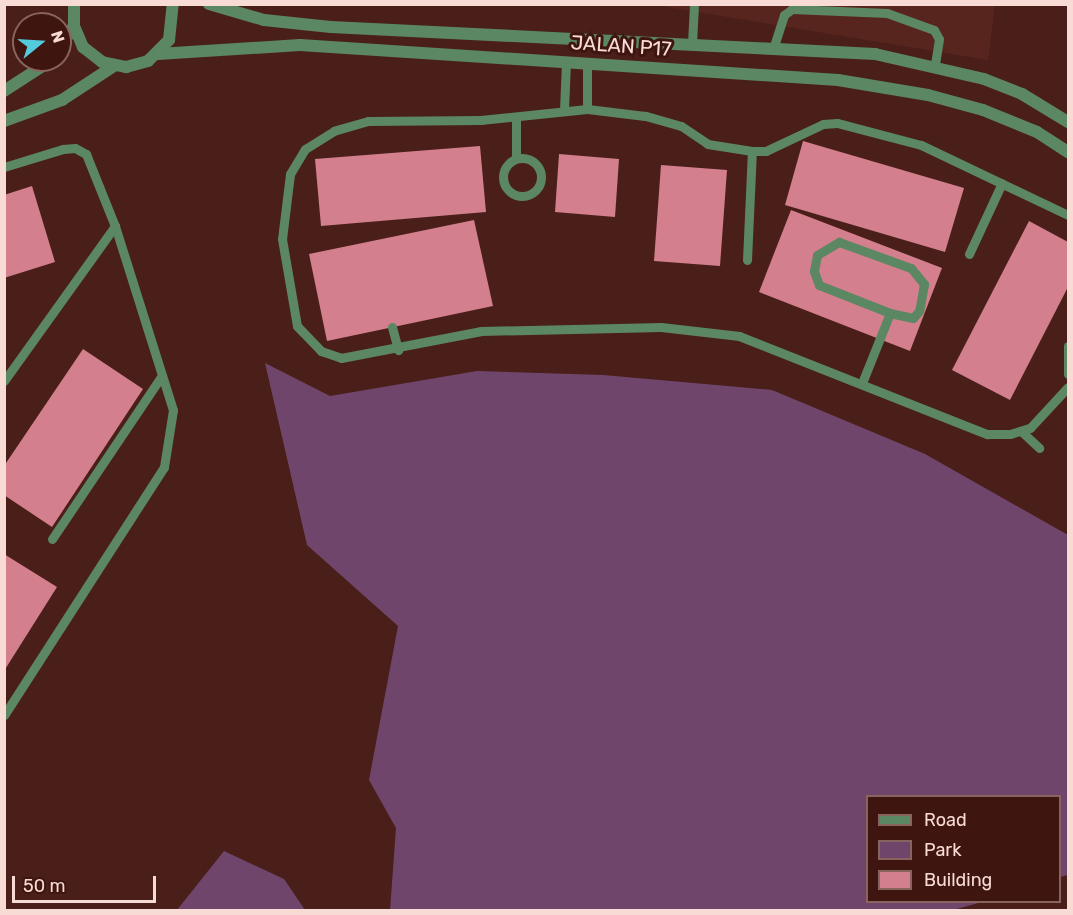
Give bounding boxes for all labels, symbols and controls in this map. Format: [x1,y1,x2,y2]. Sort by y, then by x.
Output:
north arrow [12,12,72,72]
text: N [47,28,69,45]
street label: JALAN P17 [570,31,672,61]
legend [866,795,1061,903]
text: Road [924,809,967,831]
text: Park [924,839,961,861]
scale bar [15,864,159,902]
text: Building [924,869,992,891]
text: 50 m [23,875,66,897]

